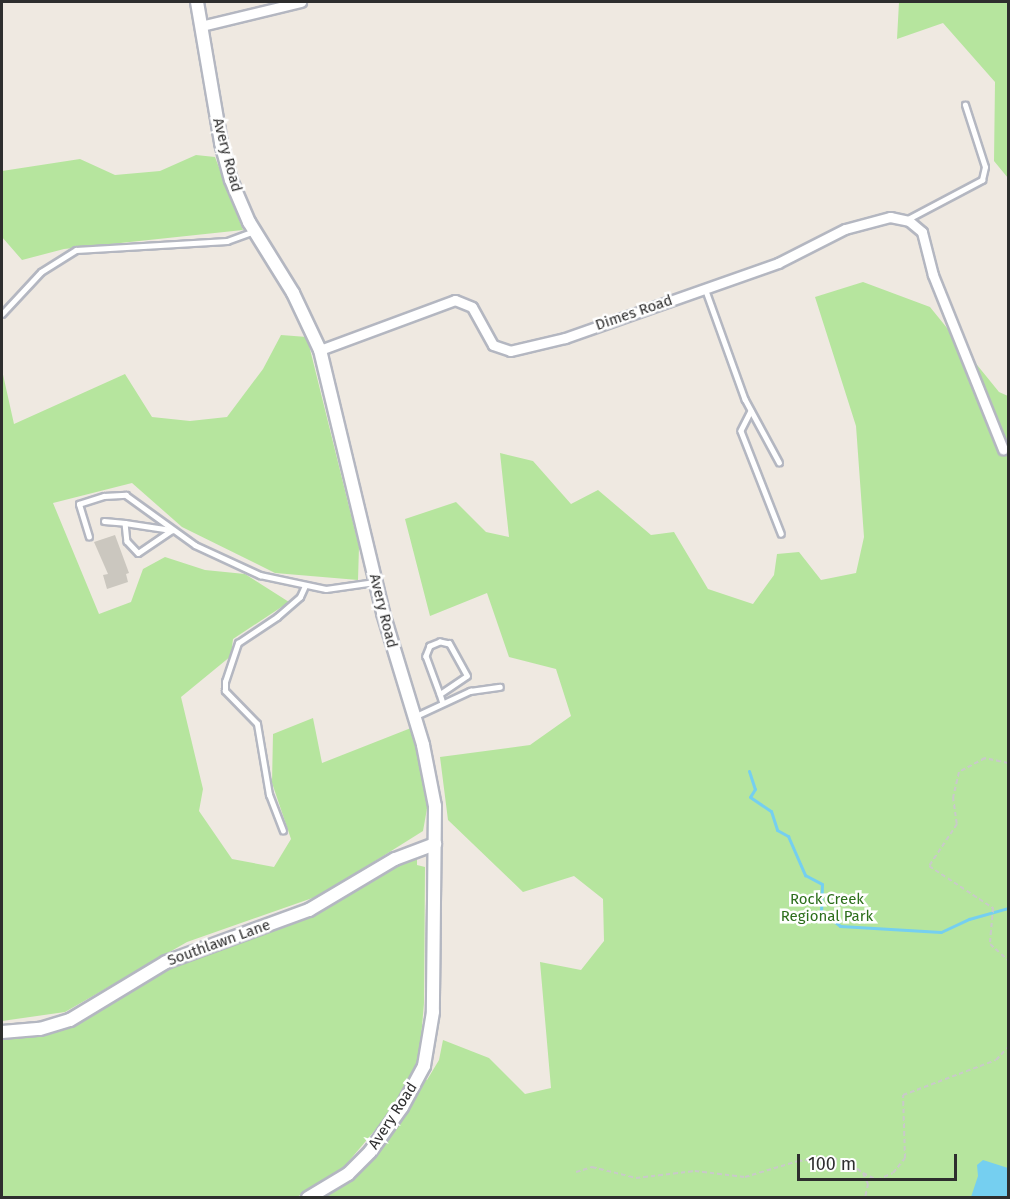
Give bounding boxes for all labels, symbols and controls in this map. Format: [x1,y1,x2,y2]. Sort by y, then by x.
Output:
street label: Avery Road [208,116,246,194]
street label: Dimes Road [593,291,675,335]
street label: Avery Road [365,572,401,650]
park label: Rock Creek Regional Park [781,890,873,925]
street label: Southlawn Lane [165,916,273,970]
street label: Avery Road [365,1079,421,1153]
scale bar [800,1142,960,1180]
text: 100 m [808,1153,856,1175]

